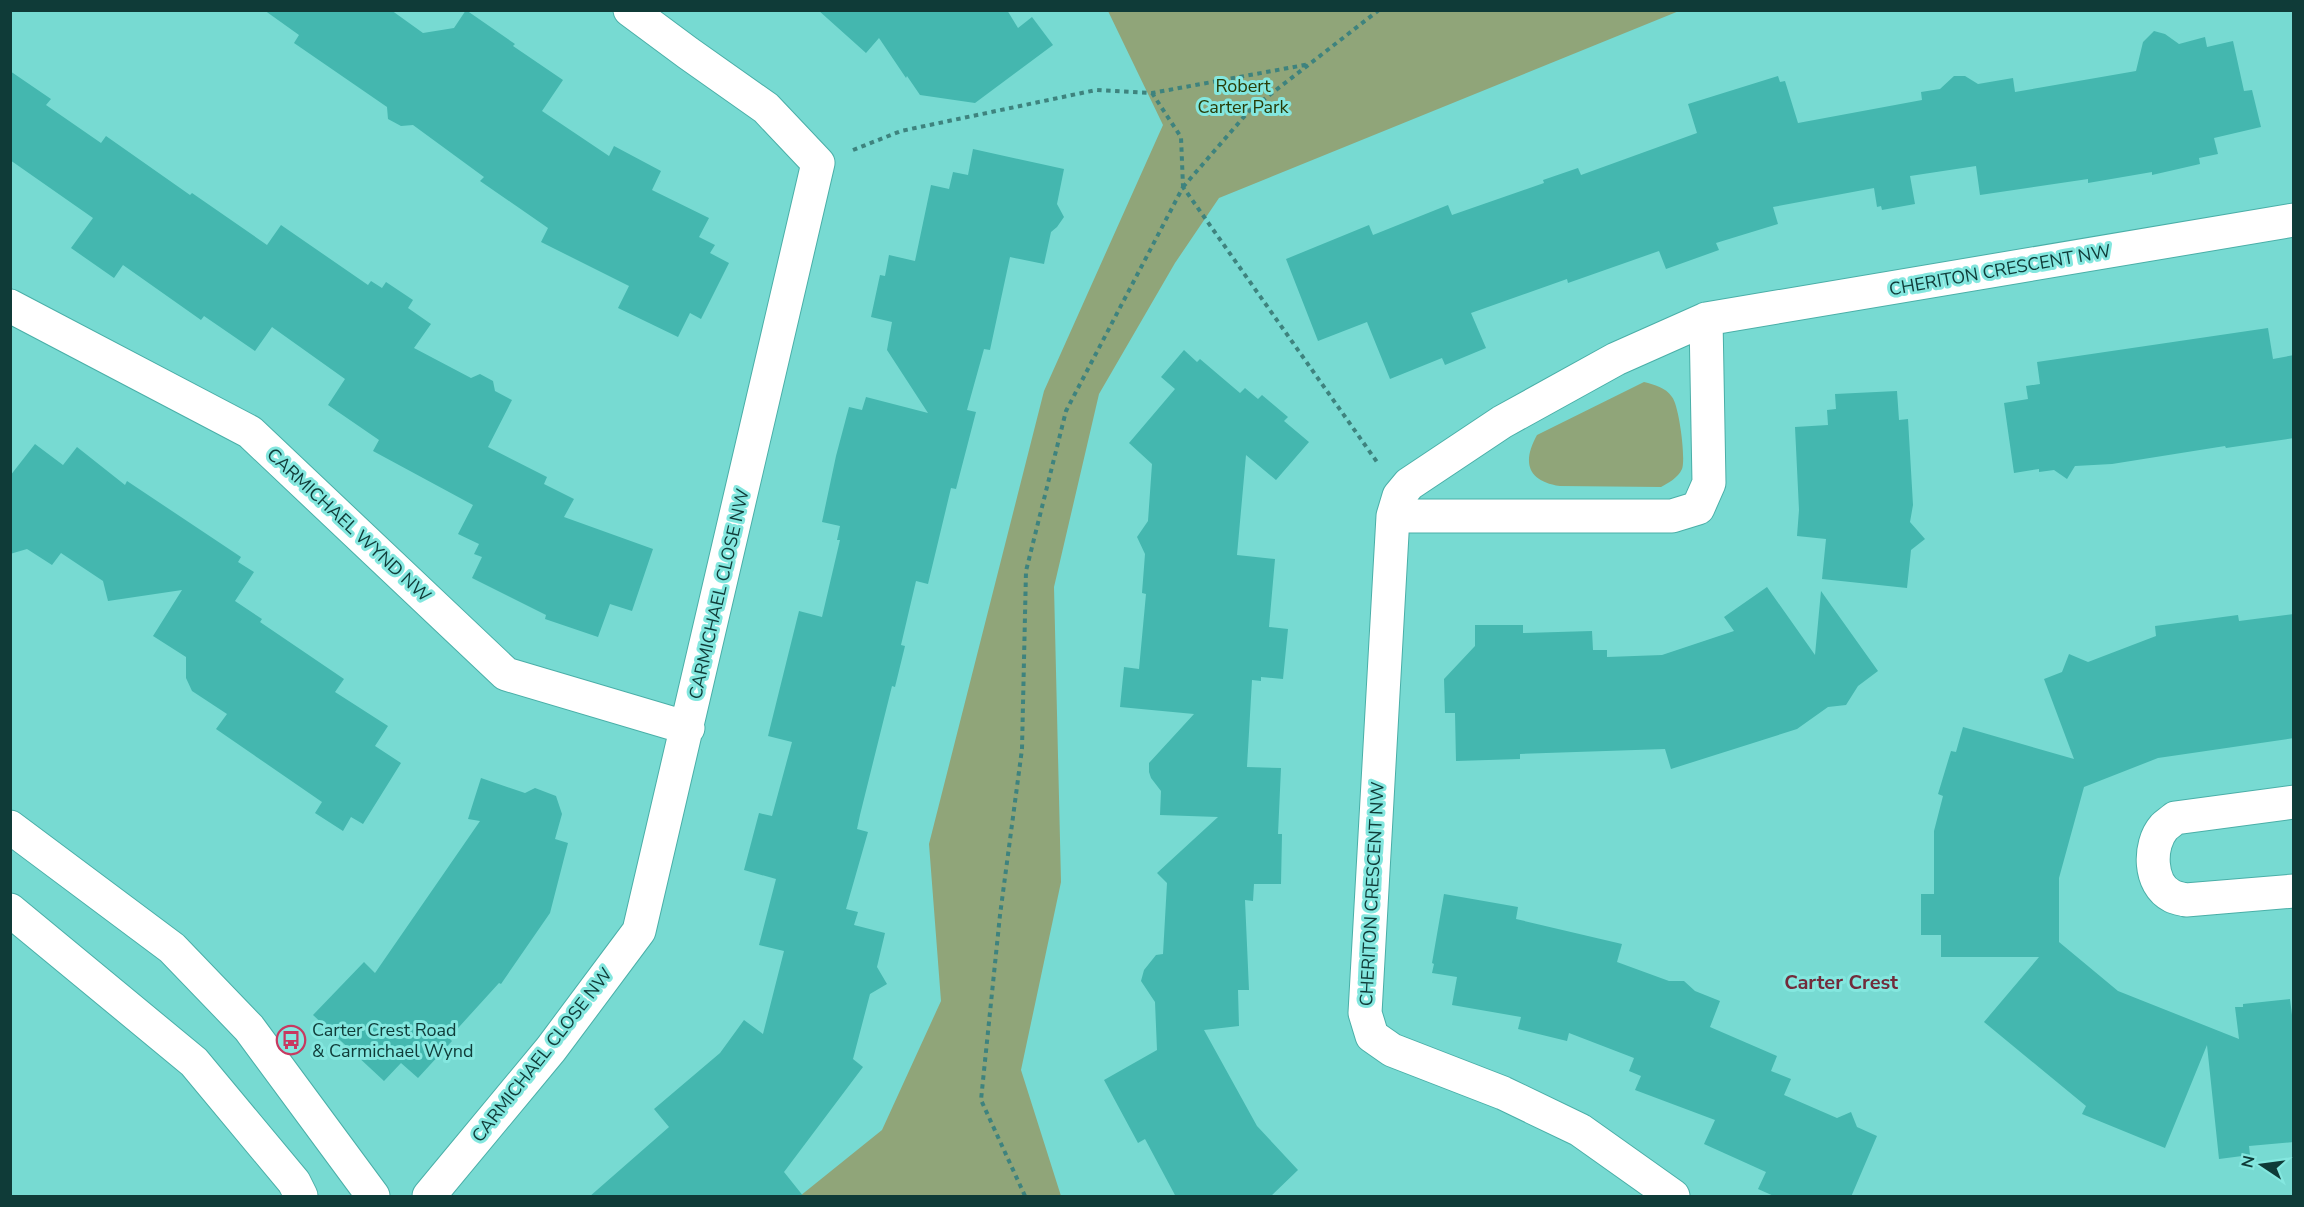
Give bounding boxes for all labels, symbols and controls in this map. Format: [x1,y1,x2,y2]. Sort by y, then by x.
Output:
park label: Robert Carter Park [1197,74,1290,119]
street label: CHERITON CRESCENT NW [1887,239,2113,301]
street label: CARMICHAEL WYND NW [262,442,436,608]
street label: CARMICHAEL CLOSE NW [683,486,755,702]
street label: CHERITON CRESCENT NW [1354,781,1390,1007]
street label: CARMICHAEL CLOSE NW [466,963,618,1147]
district label: Carter Crest [1784,969,1898,996]
place label: Carter Crest Road & Carmichael Wynd [312,1018,473,1063]
bus stop icon: Carter Crest Road & Carmichael Wynd [275,1024,307,1056]
north arrow [2232,1135,2292,1195]
text: N [2236,1154,2260,1170]

